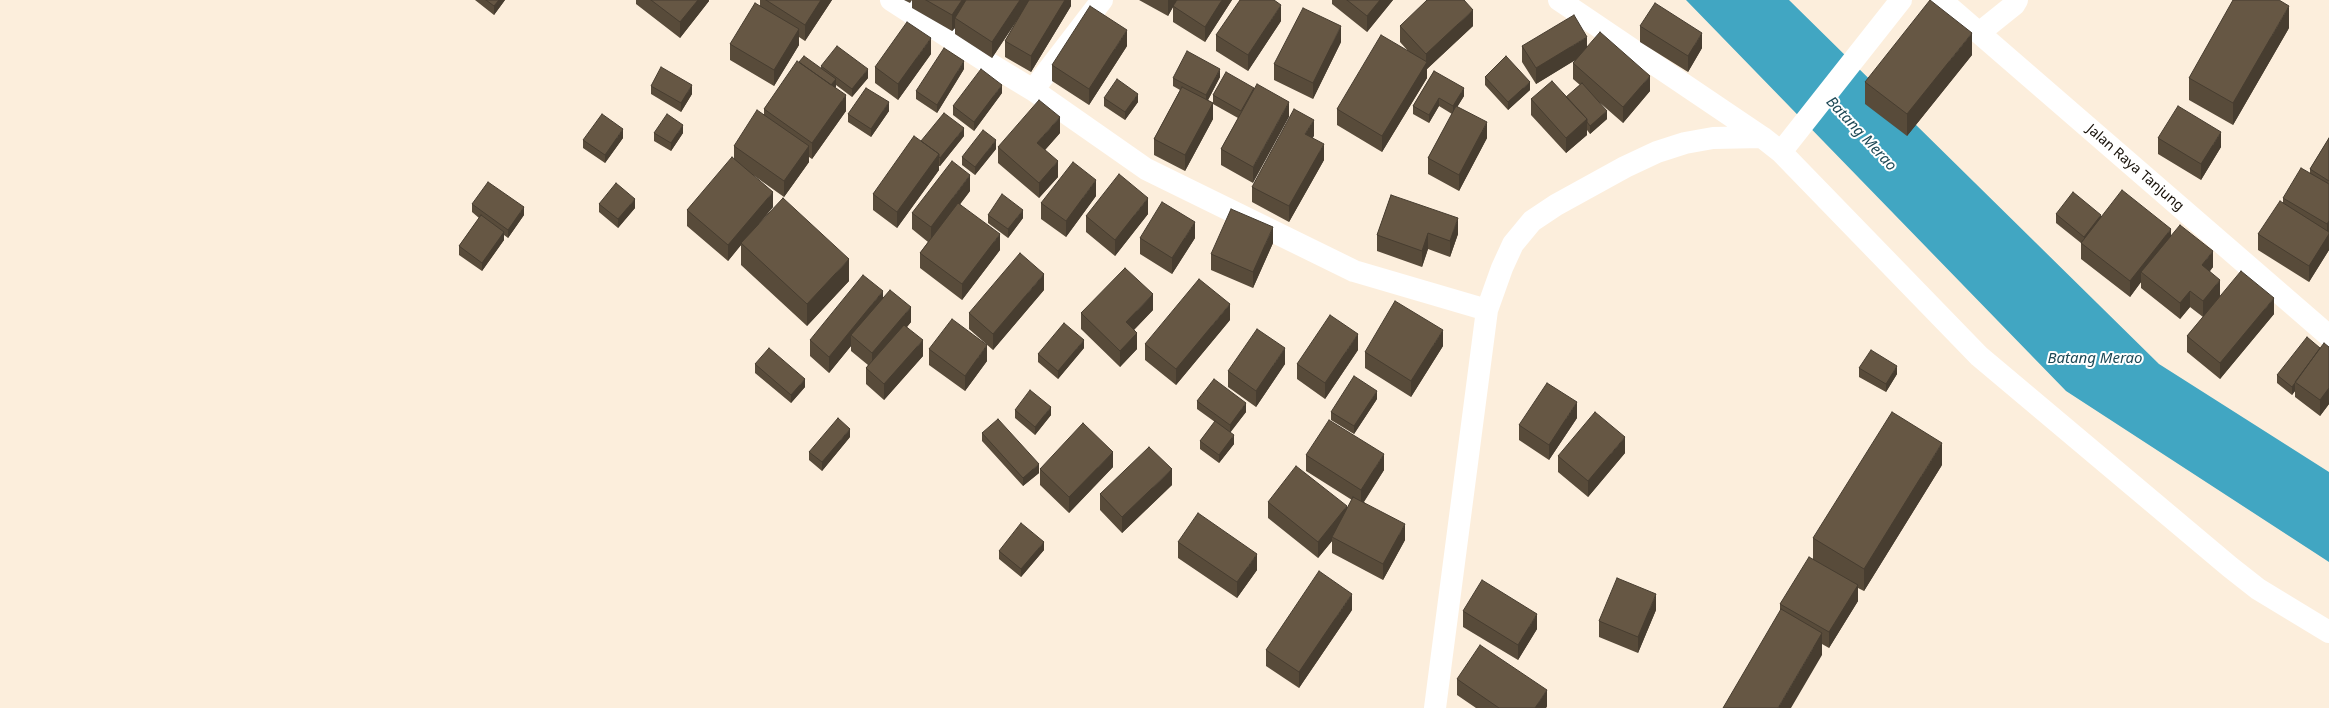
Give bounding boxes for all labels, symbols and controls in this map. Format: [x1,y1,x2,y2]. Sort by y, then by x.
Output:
water label: Batang Merao [1822,93,1900,175]
street label: Jalan Raya Tanjung [2083,121,2187,215]
water label: Batang Merao [2047,350,2143,368]

